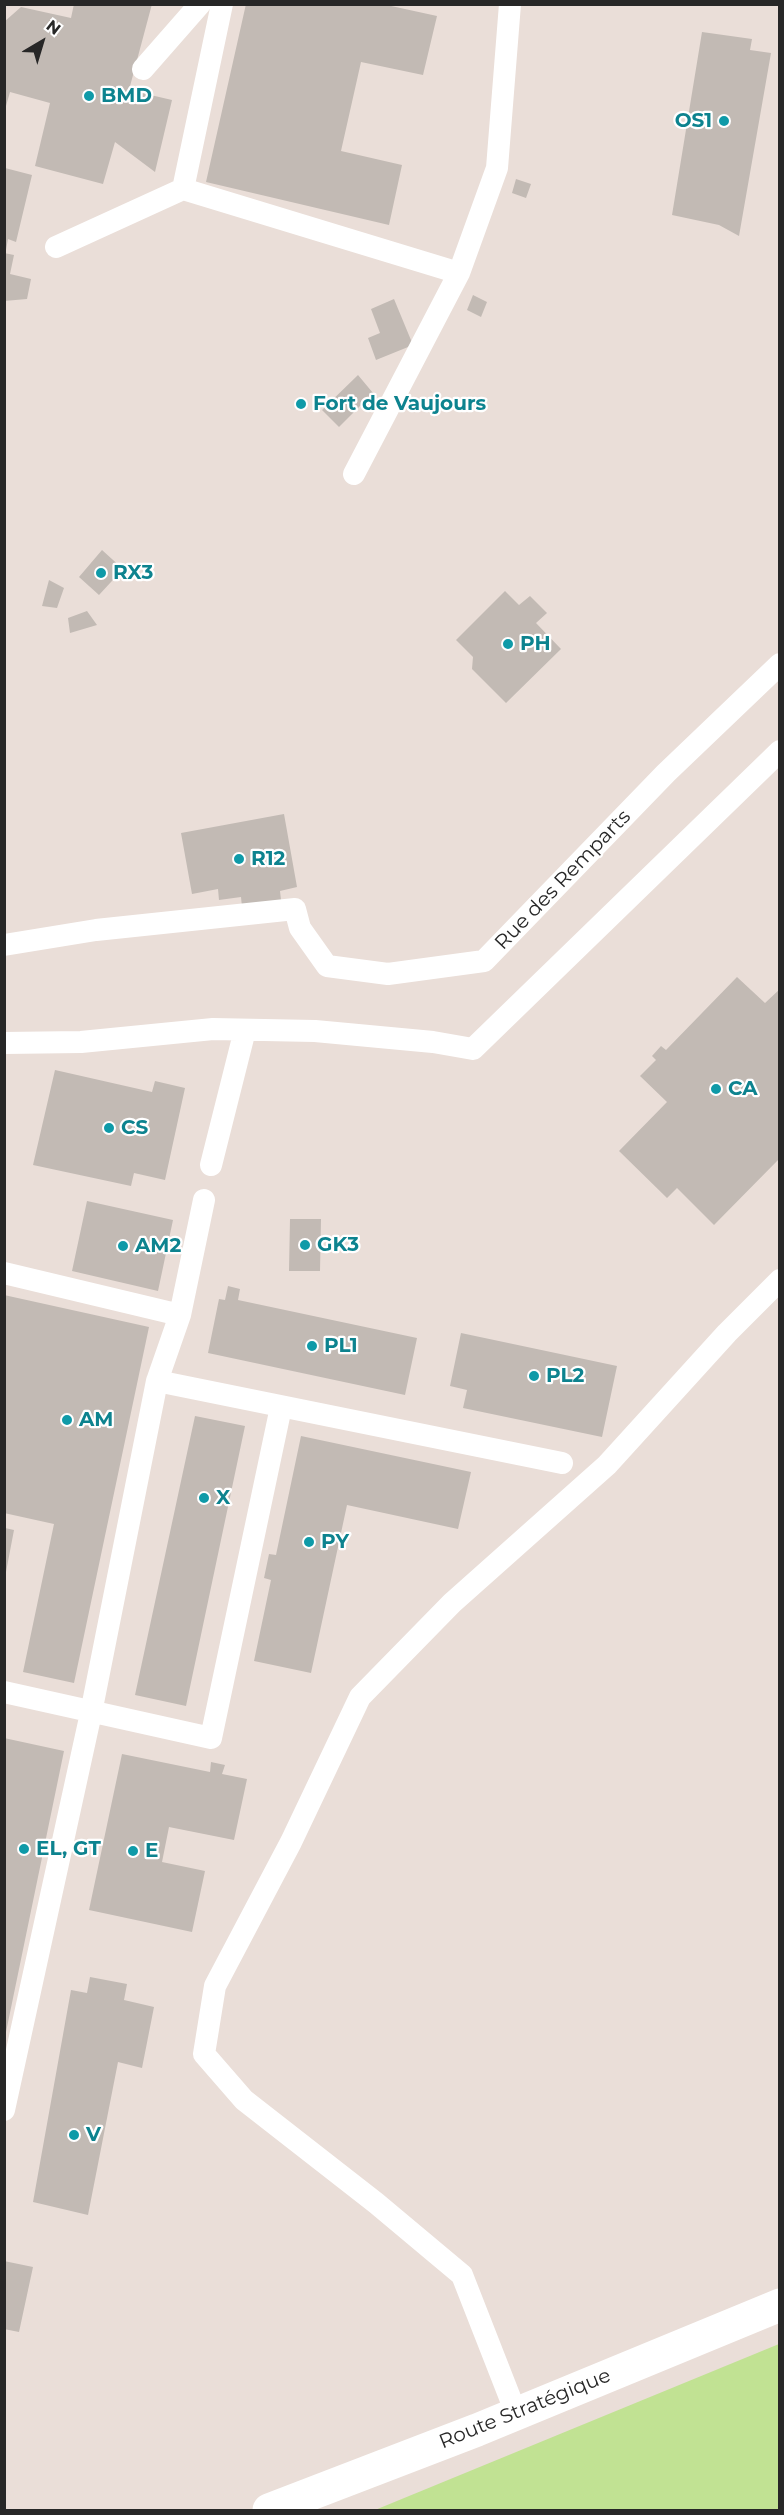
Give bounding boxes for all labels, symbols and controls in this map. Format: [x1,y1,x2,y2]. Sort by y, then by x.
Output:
north arrow [12,12,72,72]
text: N [42,16,64,39]
place label: BMD [101,84,152,108]
marker: BMD [82,89,96,103]
place label: OS1 [675,109,712,133]
marker: OS1 [717,114,731,128]
place label: Fort de Vaujours [313,392,486,416]
marker: Fort de Vaujours [294,397,308,411]
place label: RX3 [113,561,153,585]
marker: RX3 [94,566,108,580]
place label: PH [520,632,551,656]
marker: PH [501,637,515,651]
street label: Rue des Remparts [490,805,636,955]
place label: R12 [251,847,285,871]
marker: R12 [232,852,246,866]
place label: CA [728,1077,758,1101]
marker: CA [709,1082,723,1096]
place label: CS [121,1116,148,1140]
marker: CS [102,1121,116,1135]
place label: GK3 [317,1233,359,1257]
place label: AM2 [135,1234,181,1258]
marker: GK3 [298,1238,312,1252]
marker: AM2 [116,1239,130,1253]
place label: PL1 [324,1334,358,1358]
marker: PL1 [305,1339,319,1353]
place label: PL2 [546,1364,584,1388]
marker: PL2 [527,1369,541,1383]
place label: AM [79,1408,113,1432]
marker: AM [60,1413,74,1427]
place label: X [216,1486,230,1510]
marker: X [197,1491,211,1505]
place label: PY [321,1530,349,1554]
marker: PY [302,1535,316,1549]
place label: EL, GT [36,1837,101,1861]
place label: E [145,1839,158,1863]
marker: EL, GT [17,1842,31,1856]
marker: E [126,1844,140,1858]
place label: V [86,2123,101,2147]
marker: V [67,2128,81,2142]
street label: Route Stratégique [436,2364,614,2454]

